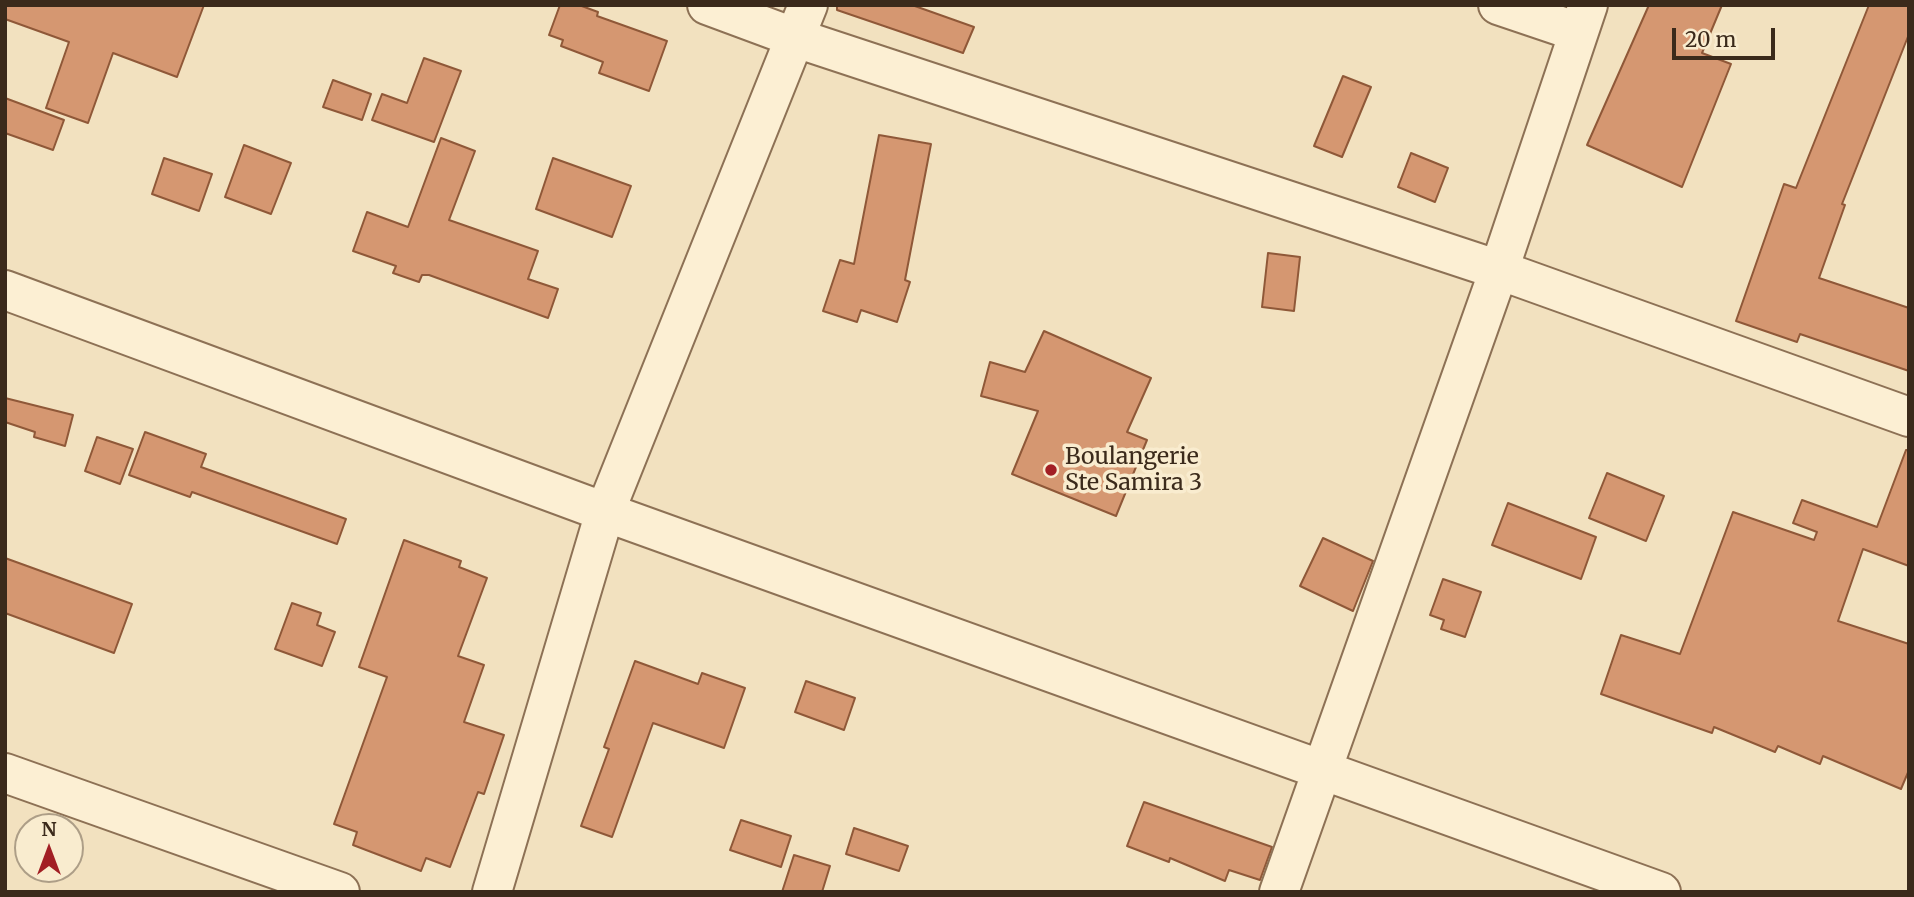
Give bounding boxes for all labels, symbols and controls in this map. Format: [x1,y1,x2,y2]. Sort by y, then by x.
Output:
scale bar [1676,14,1779,58]
text: 20 m [1685,26,1736,53]
place label: Boulangerie Ste Samira 3 [1065,443,1202,497]
marker: Boulangerie Ste Samira 3 [1043,462,1059,478]
north arrow [14,813,84,883]
text: N [41,817,57,841]

